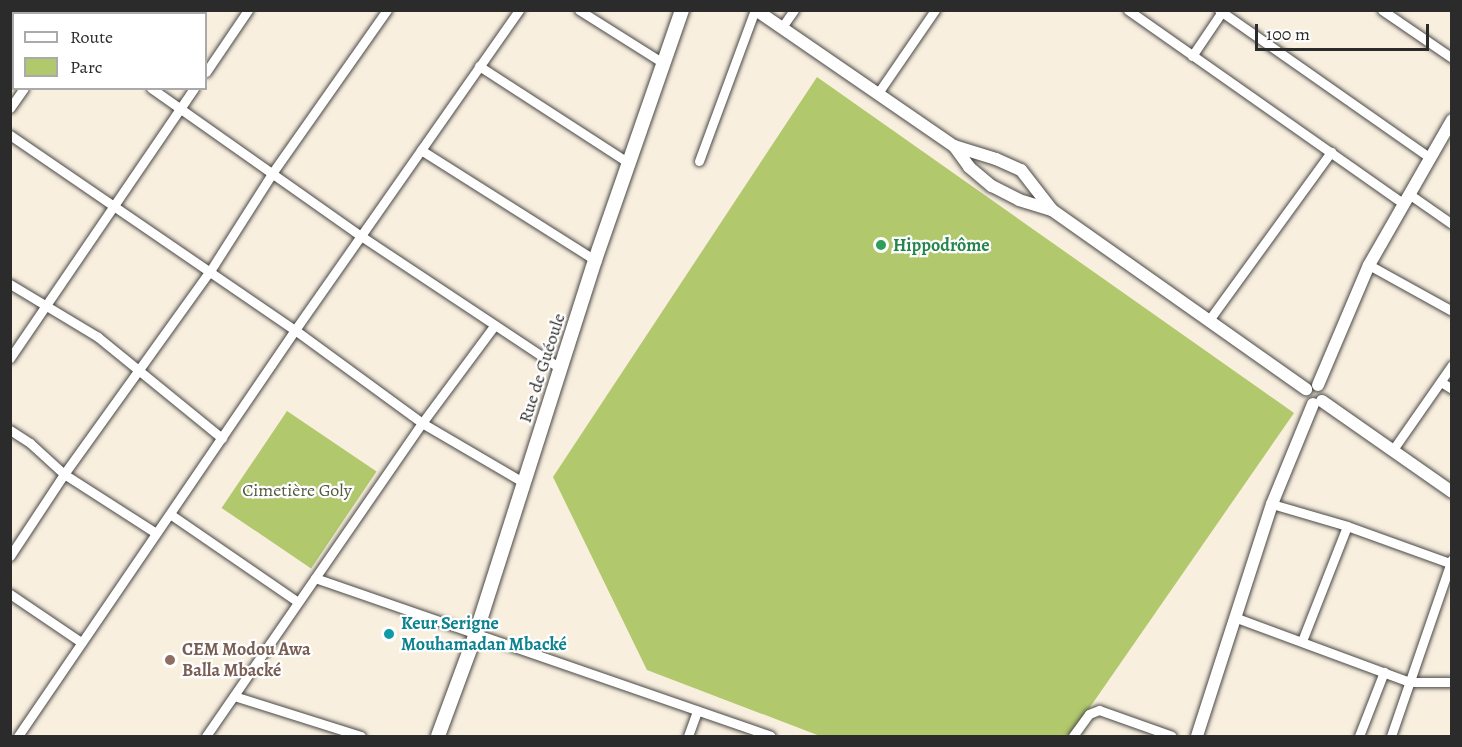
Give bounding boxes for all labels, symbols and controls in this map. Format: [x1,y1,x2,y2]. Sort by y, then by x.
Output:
legend [12,12,207,90]
scale bar [1258,12,1432,50]
text: 100 m [1266,22,1310,46]
text: Route [70,25,113,49]
text: Parc [70,55,102,79]
place label: Hippodrôme [893,234,990,256]
marker: Hippodrôme [874,238,888,252]
street label: Rue de Guéoule [514,311,570,425]
park label: Cimetière Goly [242,479,352,501]
place label: Keur Serigne Mouhamadan Mbacké [401,613,567,656]
marker: Keur Serigne Mouhamadan Mbacké [382,627,396,641]
place label: CEM Modou Awa Balla Mbacké [182,639,311,682]
marker: CEM Modou Awa Balla Mbacké [163,653,177,667]

